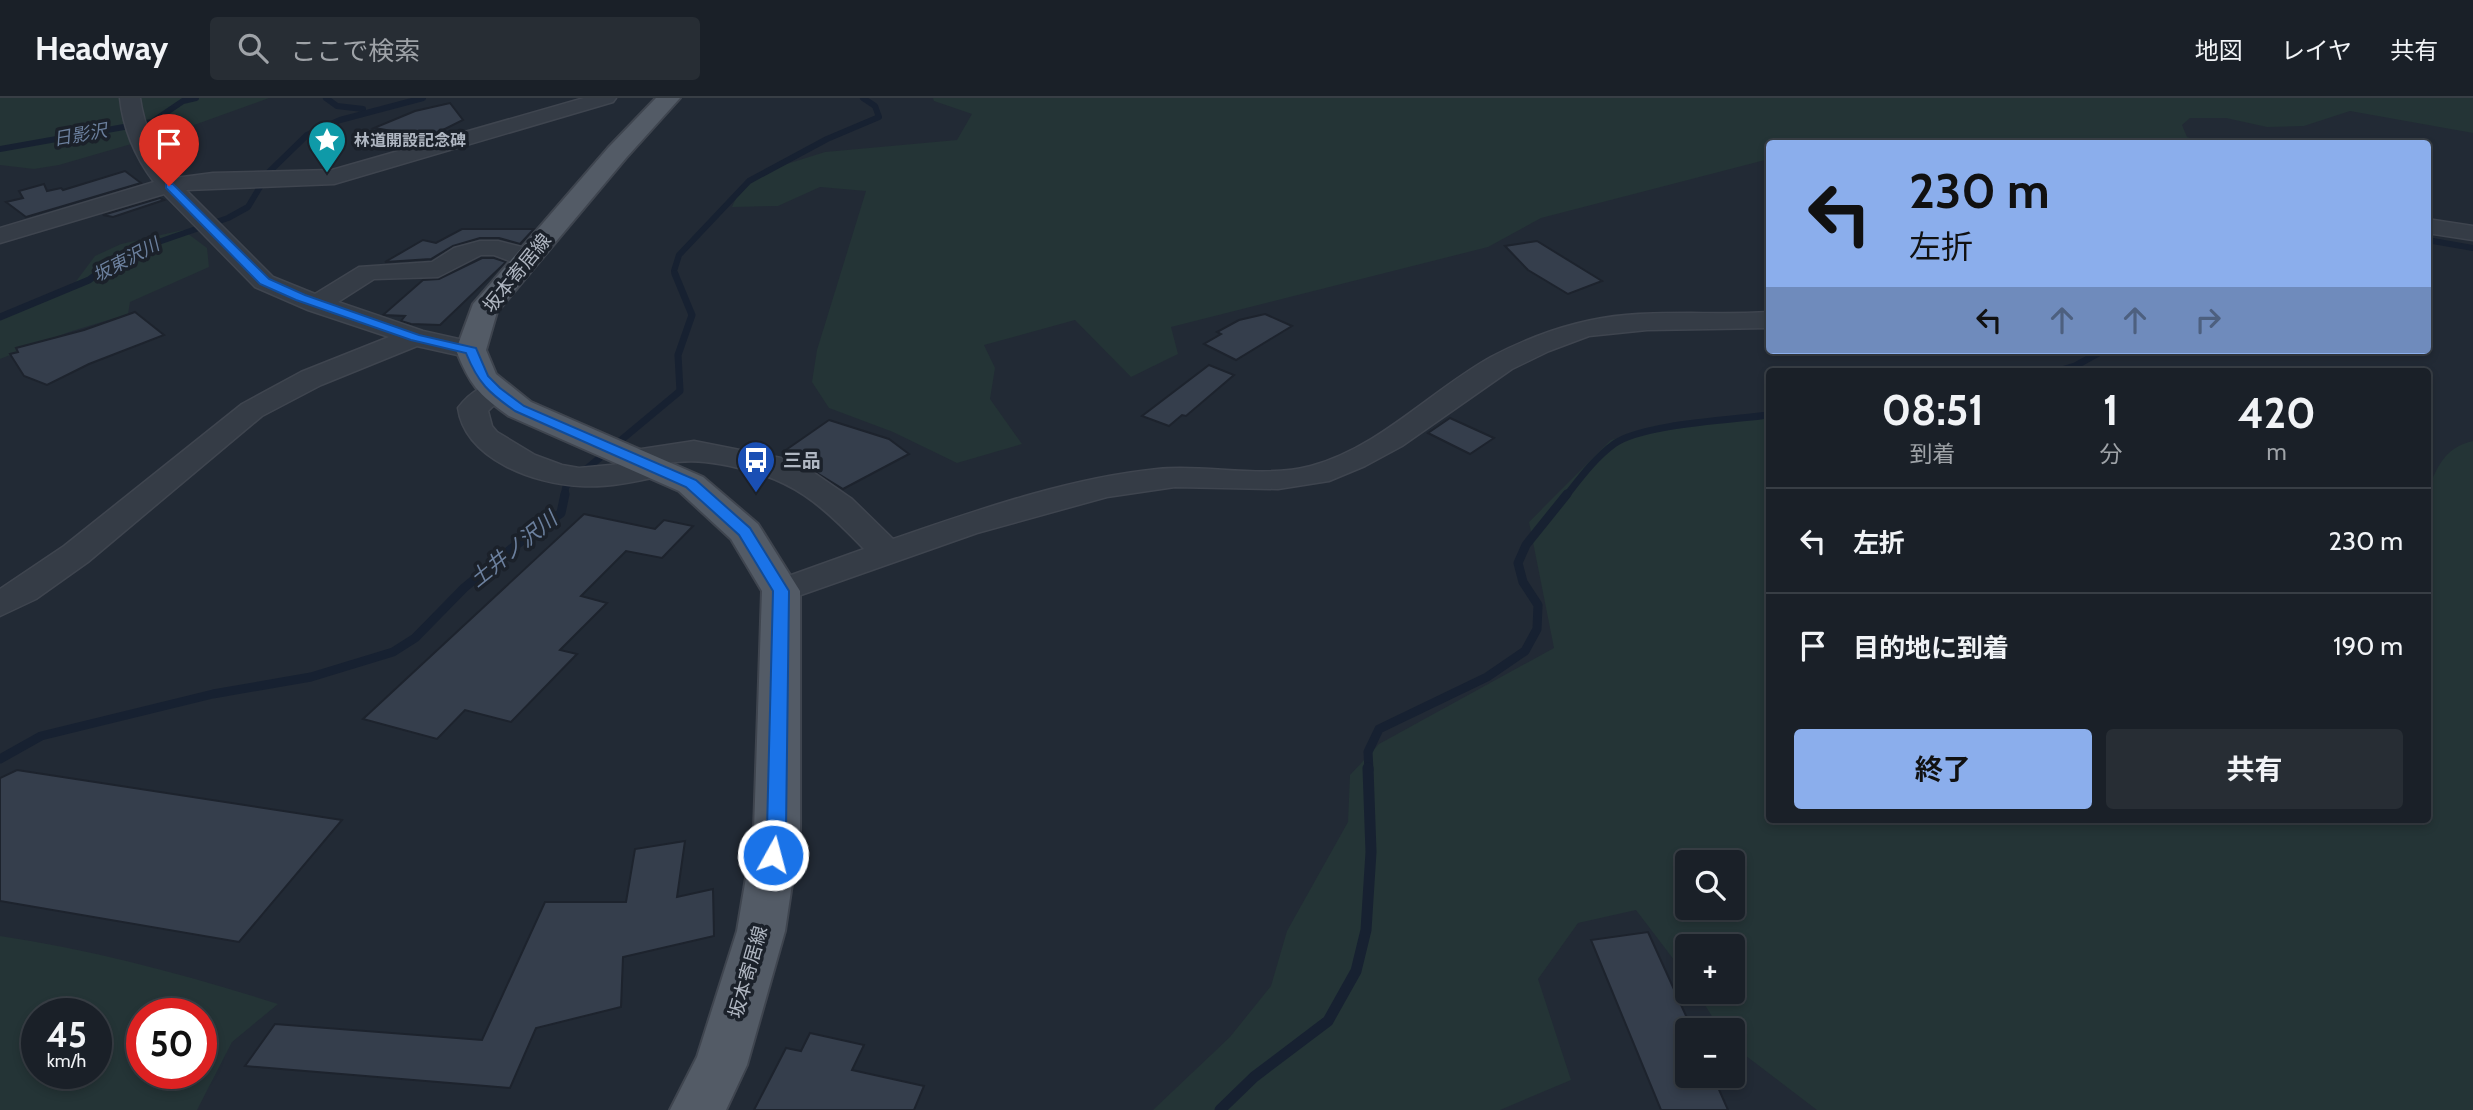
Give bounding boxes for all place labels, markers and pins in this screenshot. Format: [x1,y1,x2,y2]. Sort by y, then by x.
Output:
pin [139,114,199,186]
place icon: 林道開設記念碑 [306,119,348,174]
place label: 林道開設記念碑 [354,131,466,150]
bus stop icon: 三品 [735,439,777,494]
place label: 三品 [783,449,821,472]

